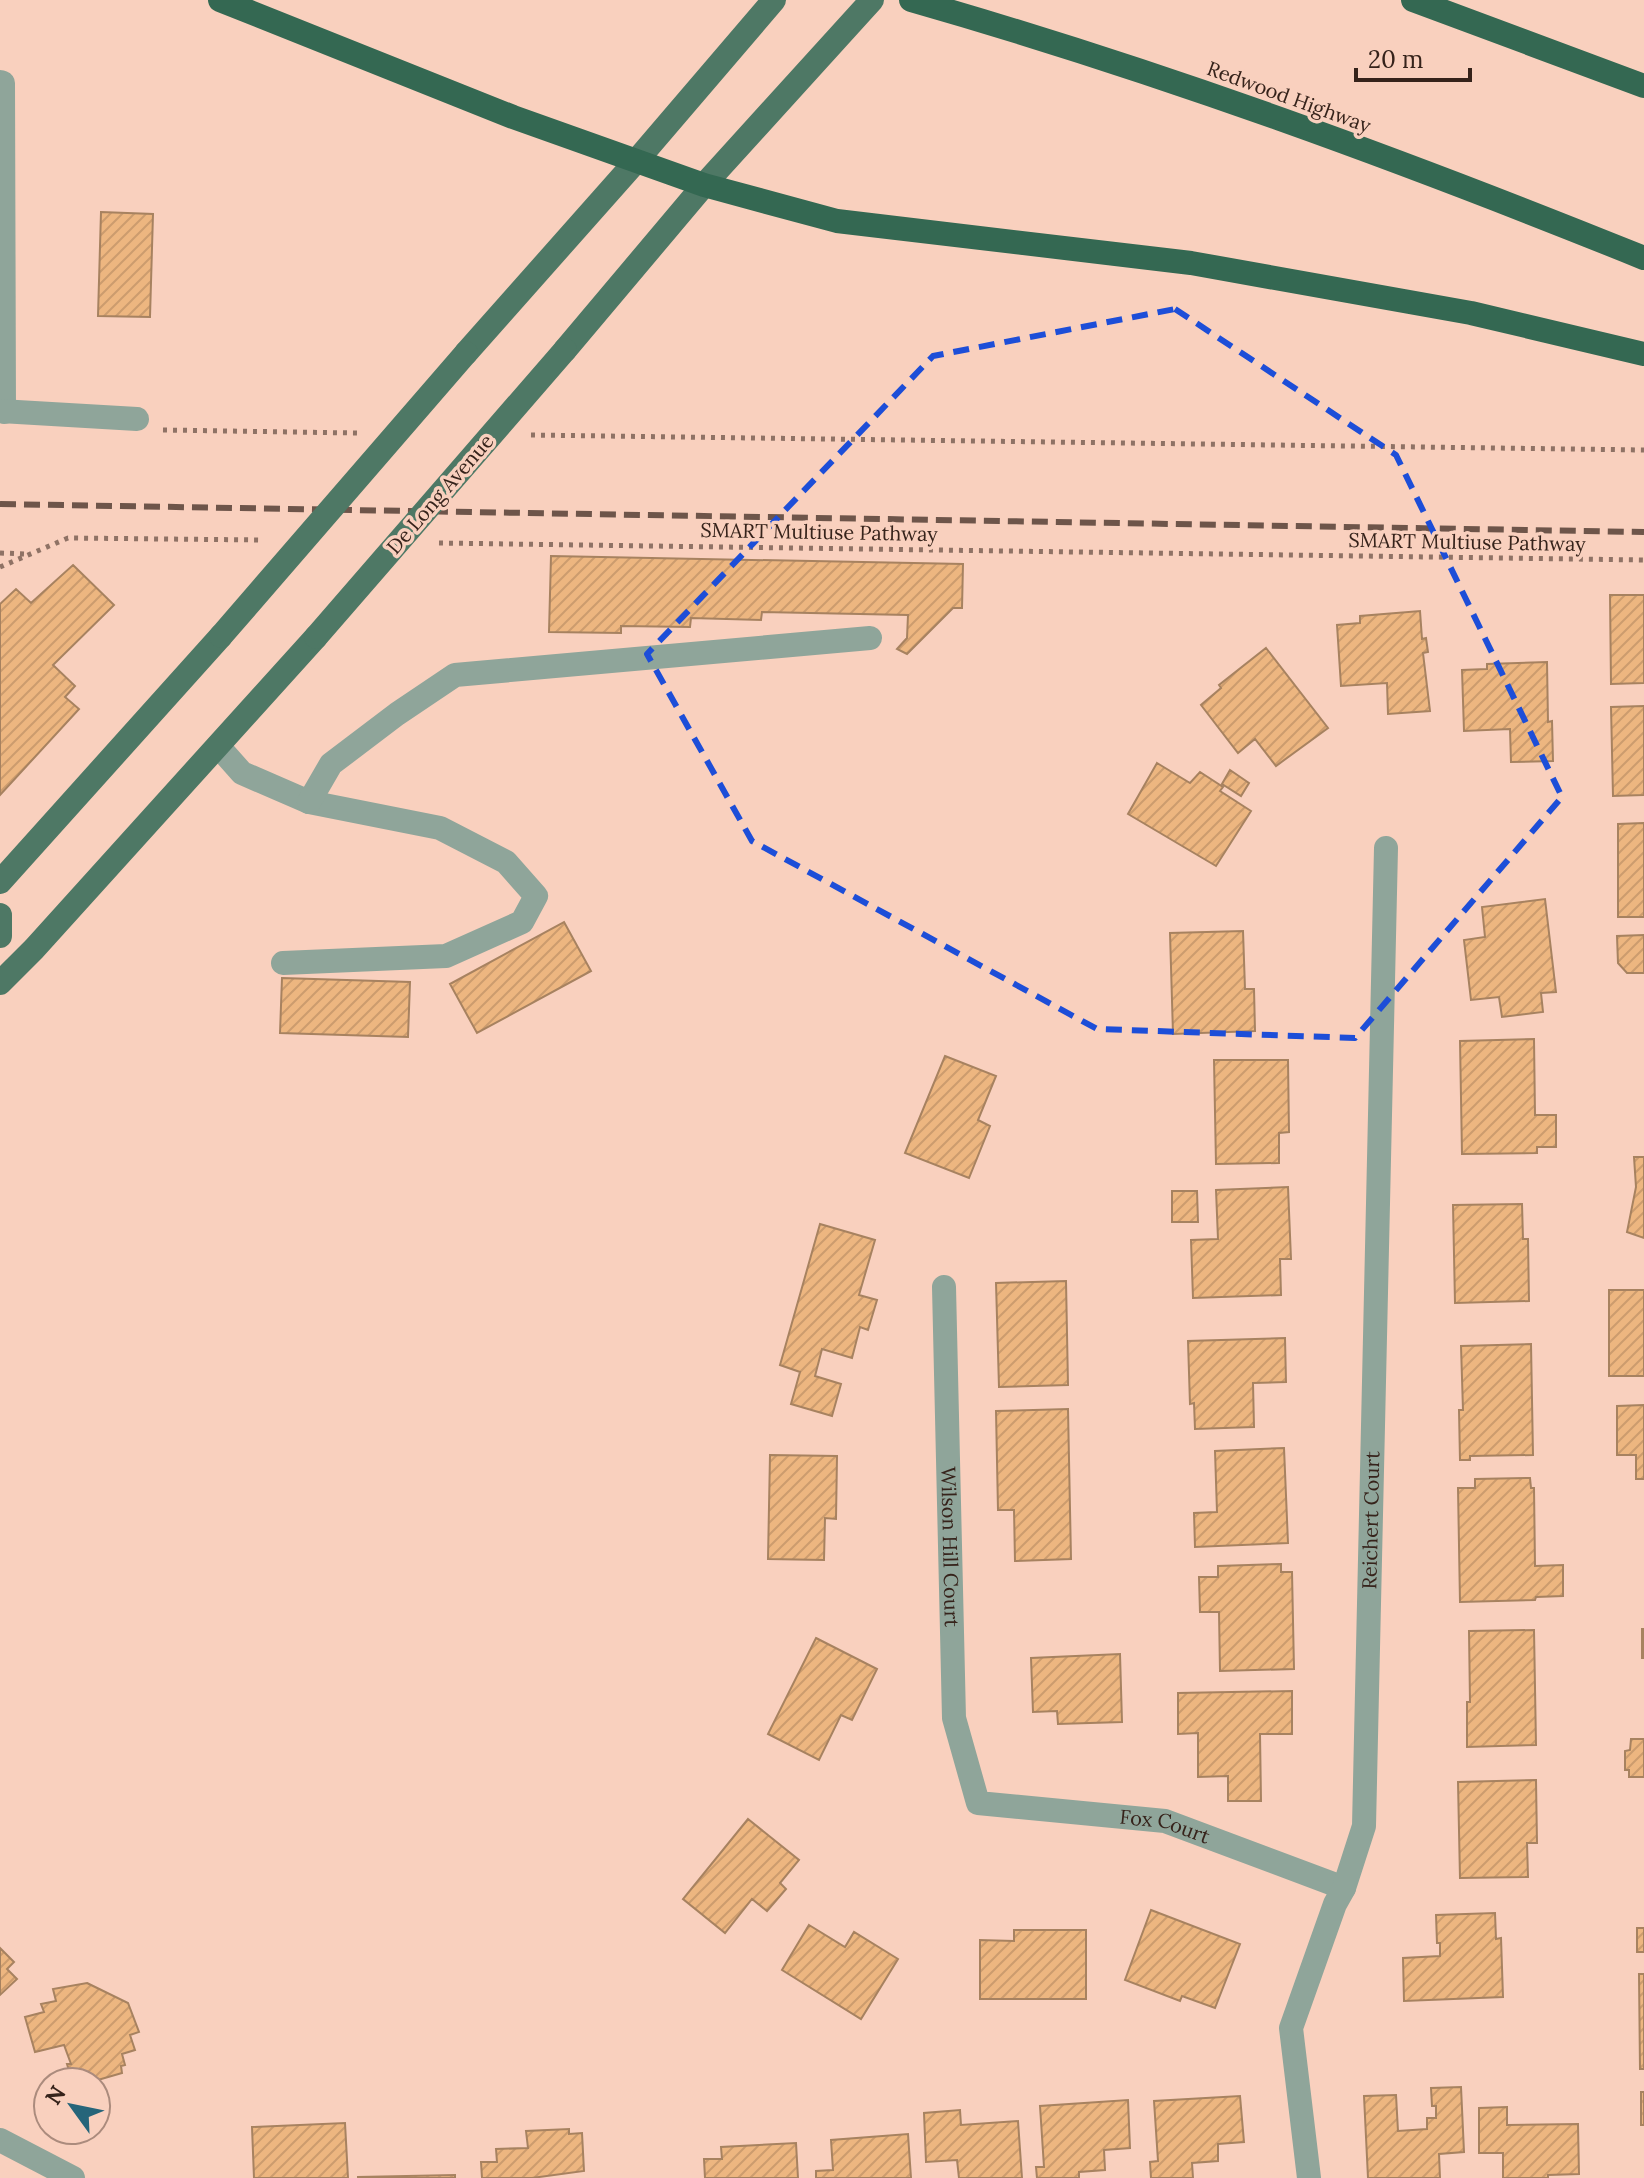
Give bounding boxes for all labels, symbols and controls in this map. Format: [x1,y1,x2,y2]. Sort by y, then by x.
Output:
scale bar [1356,32,1470,82]
text: 20 m [1368,44,1424,75]
street label: Redwood Highway [1204,55,1375,138]
street label: De Long Avenue [381,429,499,559]
street label: SMART Multiuse Pathway [700,517,938,546]
street label: SMART Multiuse Pathway [1348,527,1586,556]
street label: Reichert Court [1356,1451,1384,1590]
street label: Wilson Hill Court [936,1466,965,1628]
street label: Fox Court [1119,1804,1214,1849]
north arrow [32,2066,112,2146]
text: N [39,2080,72,2110]

